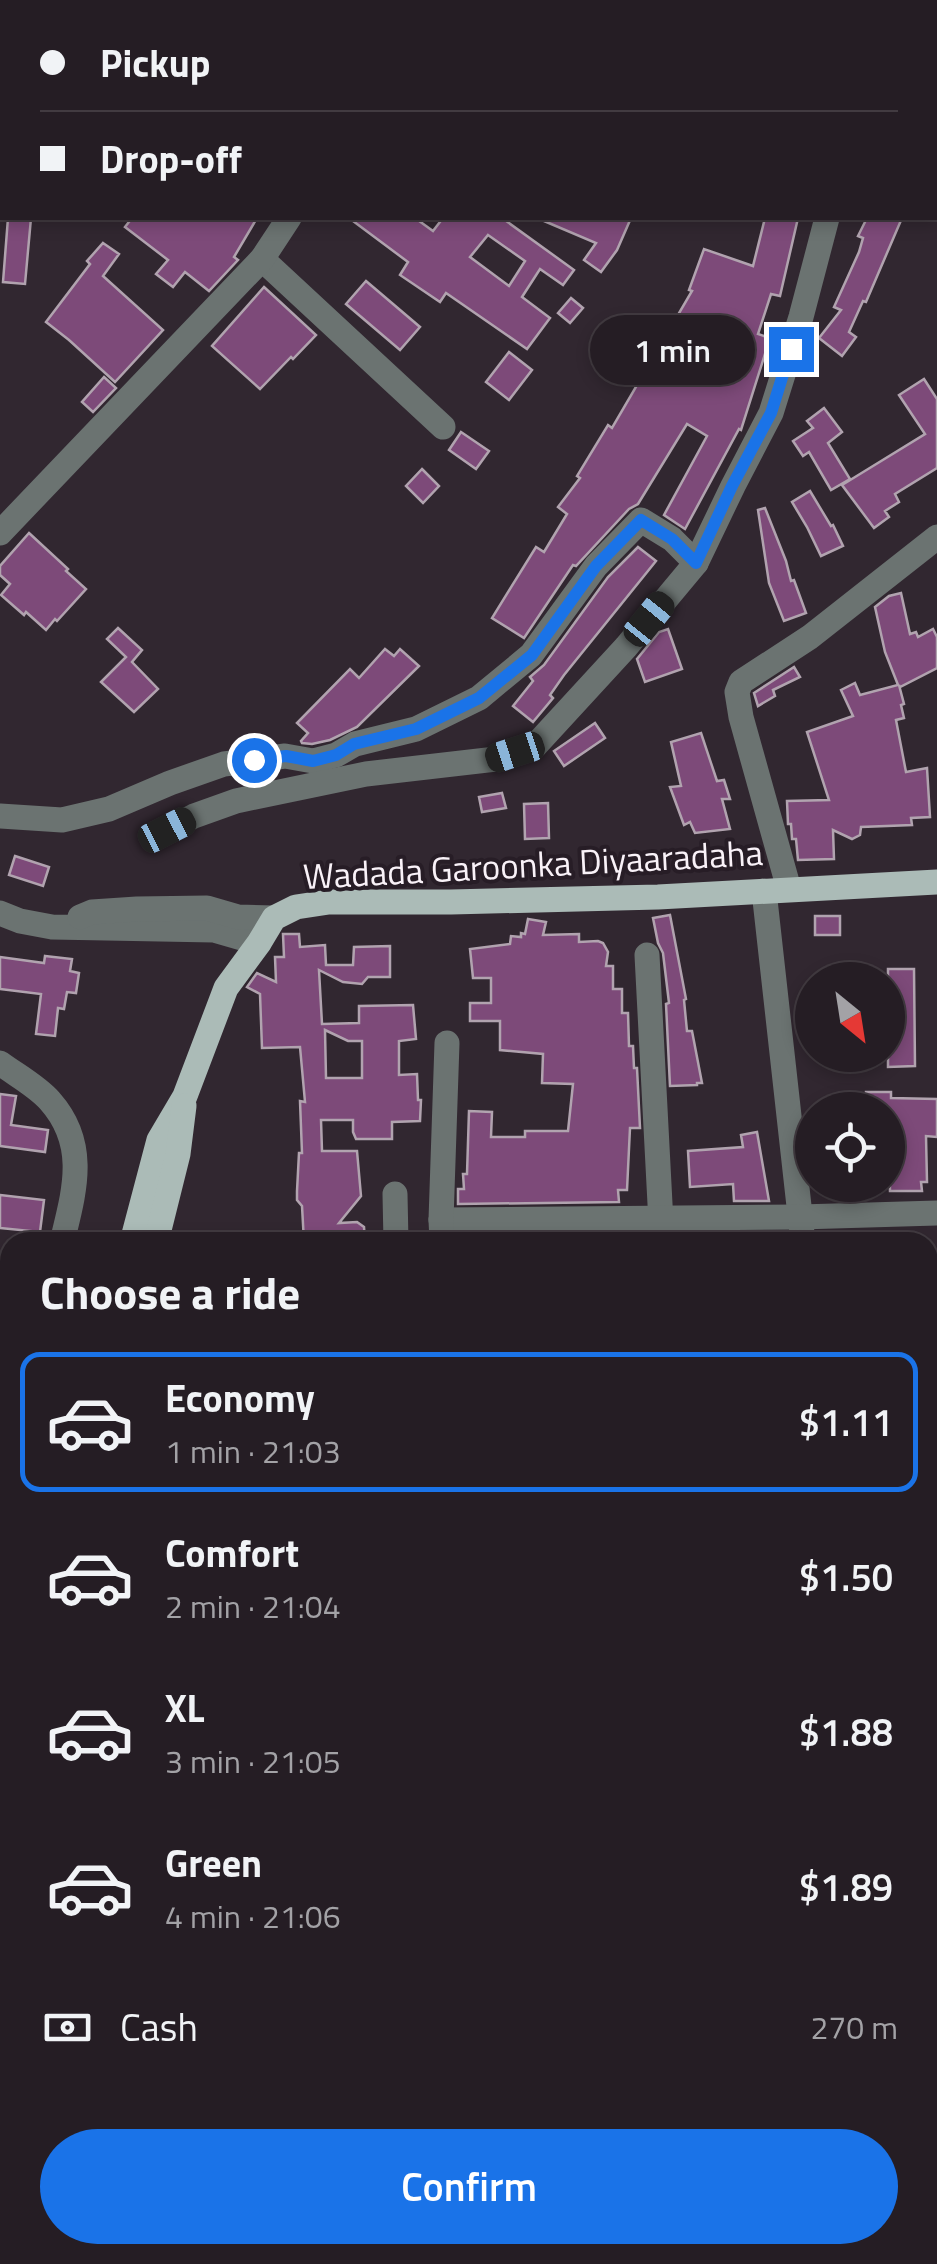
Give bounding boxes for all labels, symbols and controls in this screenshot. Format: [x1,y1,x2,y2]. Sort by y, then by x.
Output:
text: Pickup [100,34,210,92]
text: Drop-off [100,130,242,188]
callout: 1 min [591,314,756,384]
text: 1 min [634,326,711,374]
route end [769,327,814,372]
car [618,586,680,652]
car [482,728,548,776]
route start [232,738,277,783]
car [133,803,201,857]
street label: Wadada Garoonka Diyaaradaha [302,825,764,903]
north arrow [795,962,905,1072]
map controls [795,962,905,1202]
button: locate [795,1092,905,1202]
text: Choose a ride [40,1258,300,1326]
text: Economy [165,1369,315,1427]
icon: car [45,1377,135,1467]
text: $1.11 [799,1393,893,1451]
text: 1 min · 21:03 [165,1427,341,1475]
text: Comfort [165,1524,299,1582]
icon: car [45,1532,135,1622]
text: $1.50 [799,1548,893,1606]
text: 2 min · 21:04 [165,1582,341,1630]
text: XL [165,1679,205,1737]
icon: car [45,1687,135,1777]
text: $1.88 [799,1703,893,1761]
text: 3 min · 21:05 [165,1737,341,1785]
text: Green [165,1834,262,1892]
icon: car [45,1842,135,1932]
text: $1.89 [799,1858,893,1916]
text: 4 min · 21:06 [165,1892,341,1940]
text: Cash [120,1998,198,2056]
icon: cash [40,2000,95,2055]
text: 270 m [810,2003,898,2051]
button: Confirm [40,2129,898,2244]

